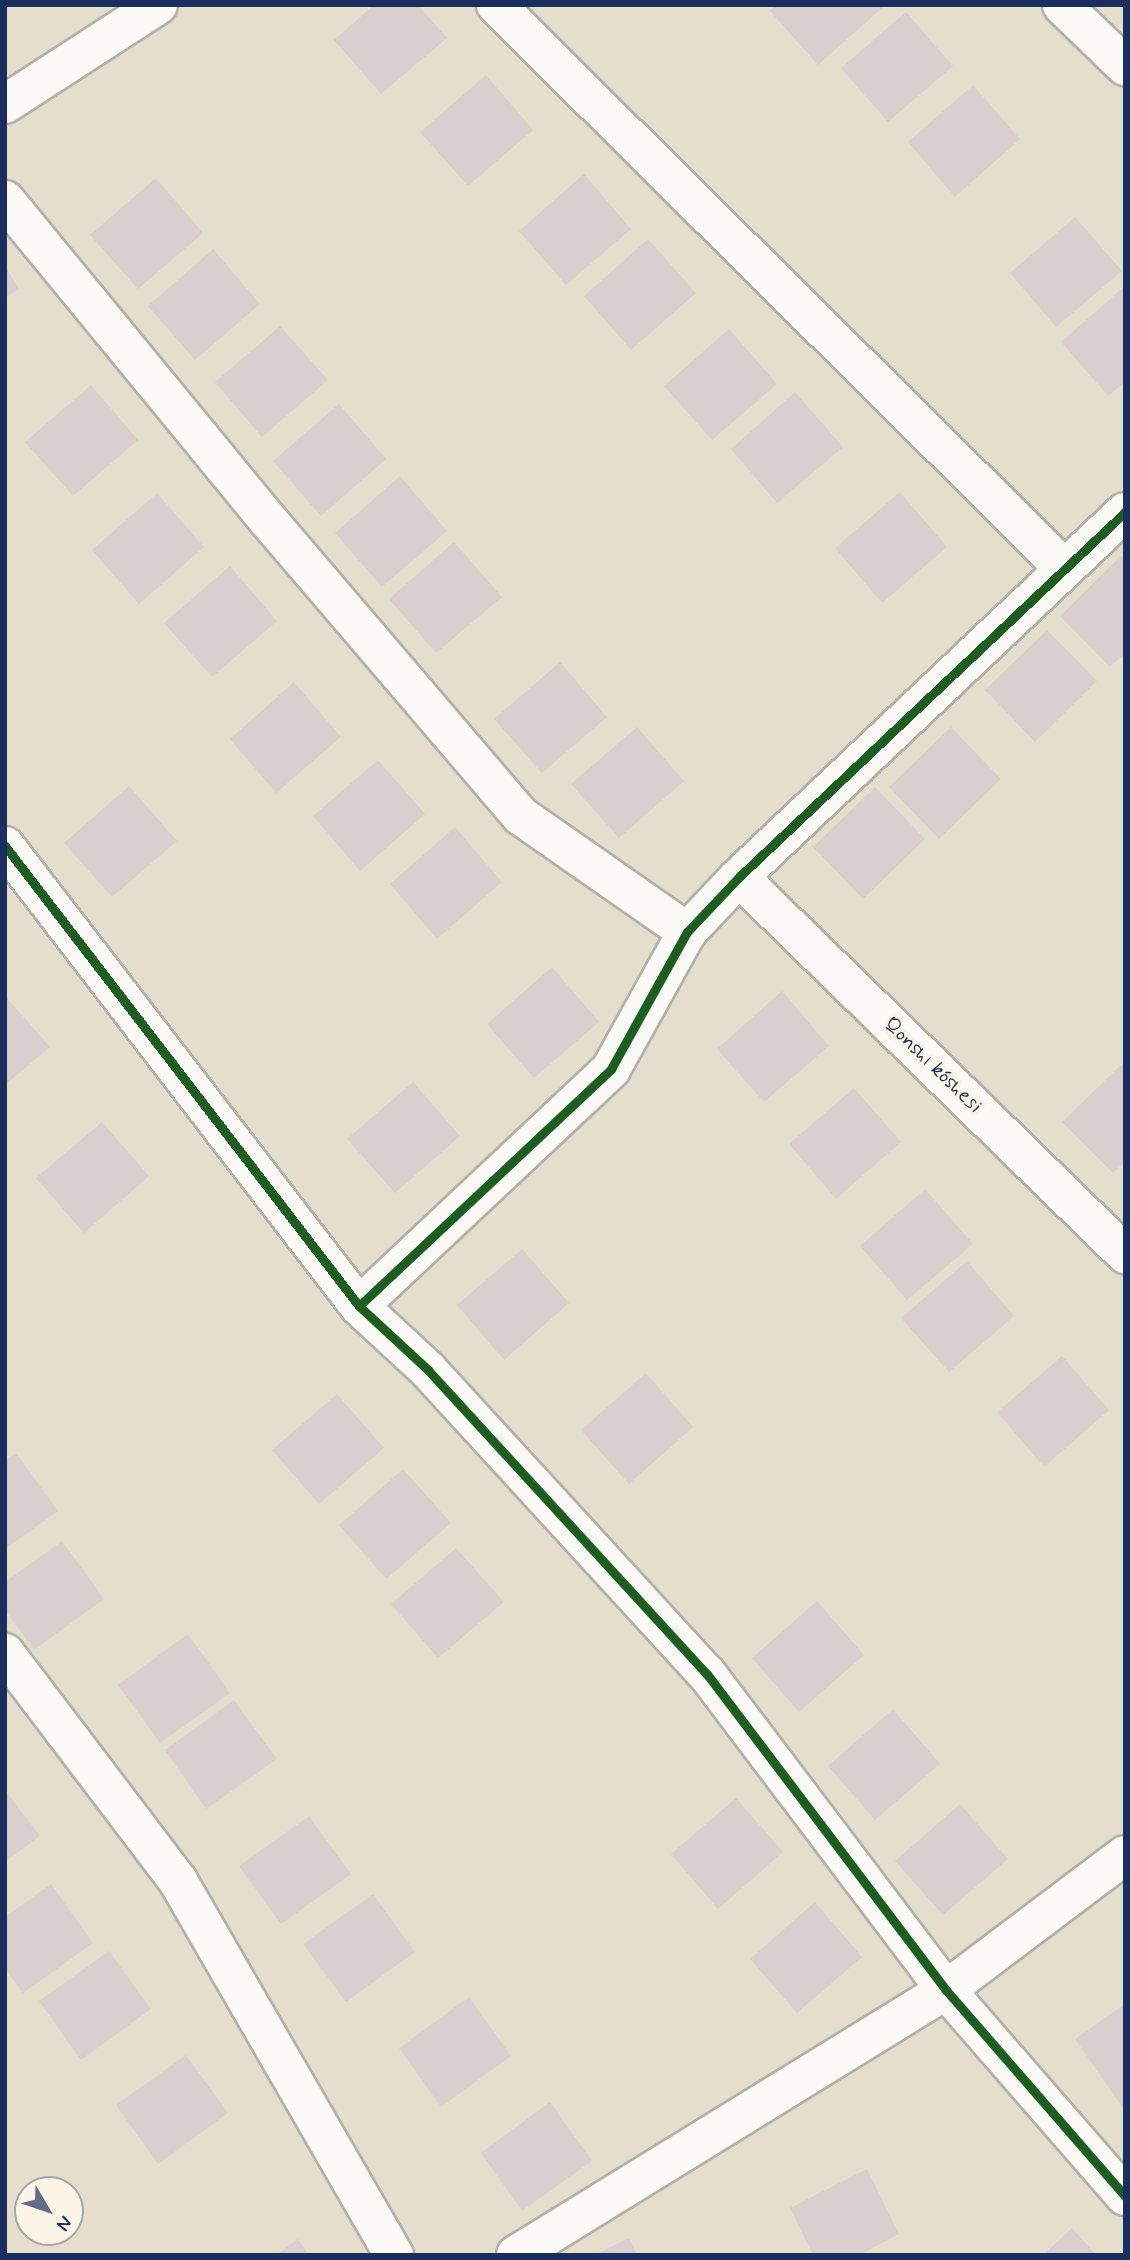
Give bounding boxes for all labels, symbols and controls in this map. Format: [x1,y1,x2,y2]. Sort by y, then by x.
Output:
street label: Qonshı kóshesi [878,1012,988,1118]
north arrow [14,2176,84,2246]
text: N [50,2210,78,2236]

